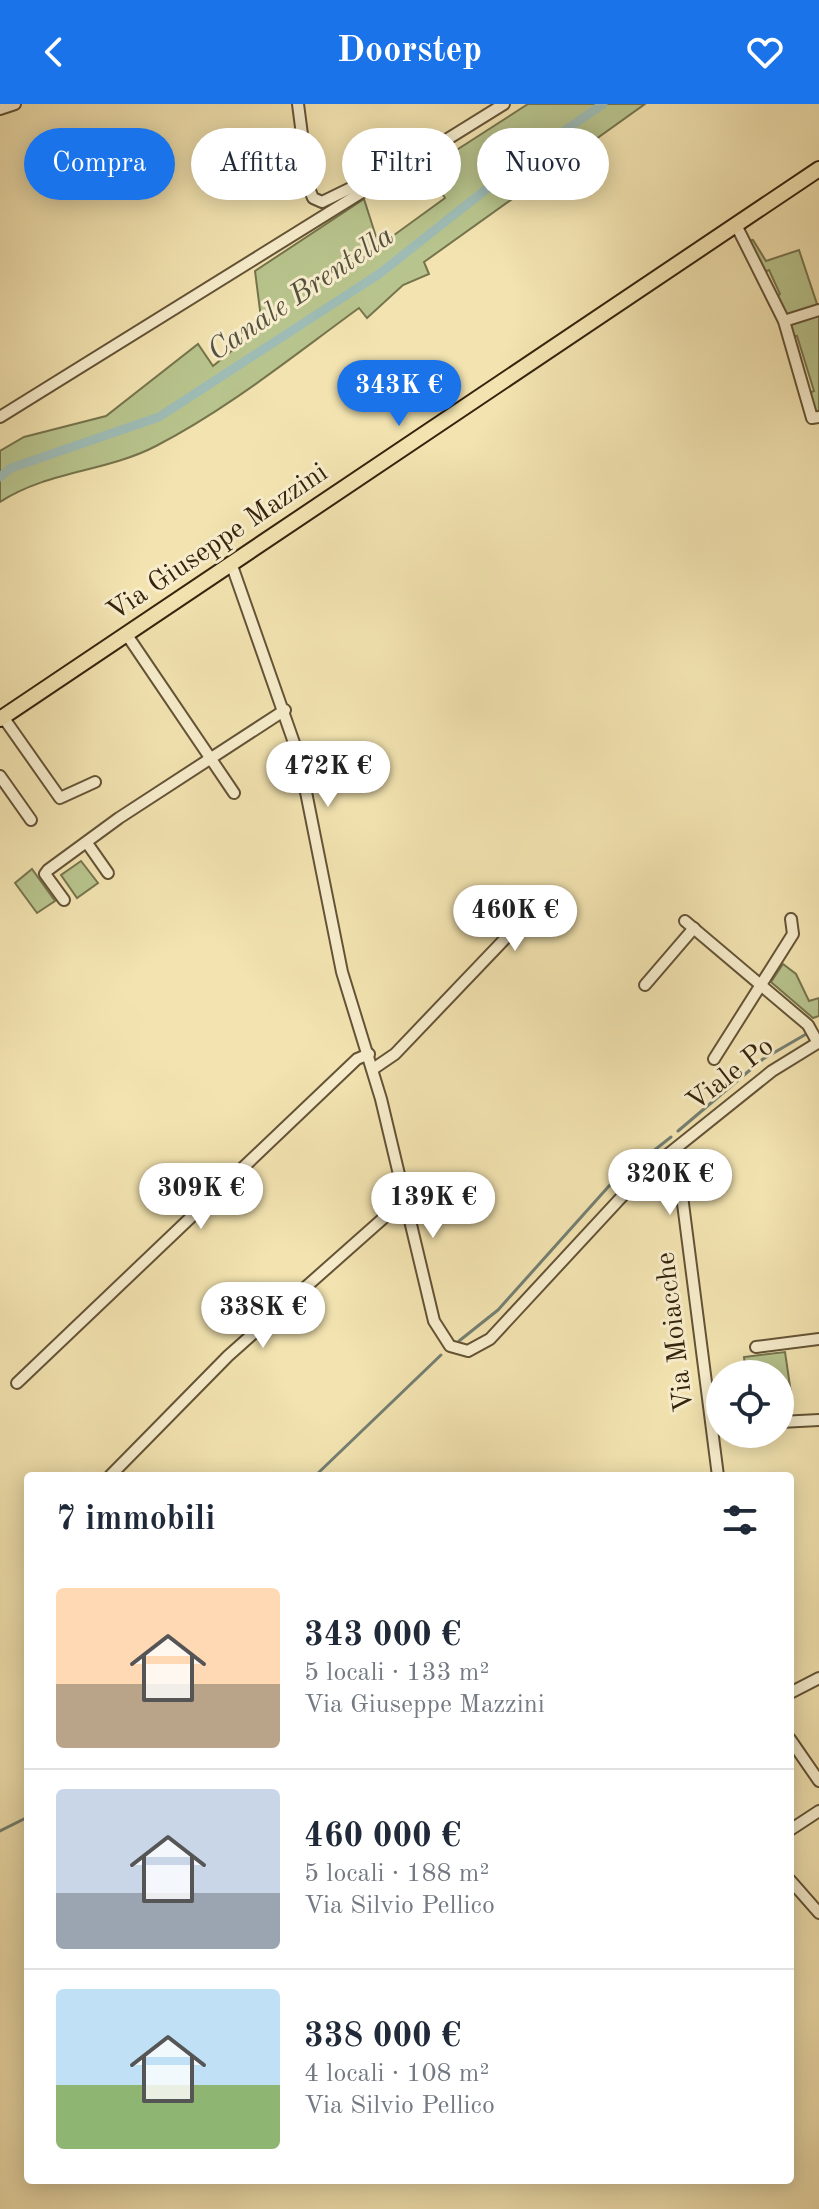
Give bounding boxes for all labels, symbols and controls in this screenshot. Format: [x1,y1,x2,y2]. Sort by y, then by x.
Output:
icon: back [32,30,76,74]
icon: heart [743,30,787,74]
text: Doorstep [337,34,482,70]
chip: Compra [24,128,175,200]
chip: Affitta [191,128,326,200]
chip: Filtri [342,128,461,200]
chip: Nuovo [477,128,609,200]
water label: Canale Brentella [203,221,399,367]
pin: 343K € [334,360,464,428]
text: 343K € [355,373,443,399]
street label: Via Giuseppe Mazzini [103,459,333,627]
pin: 472K € [263,741,393,809]
text: 472K € [284,754,372,780]
pin: 460K € [450,885,580,953]
text: 460K € [471,898,559,924]
street label: Viale Po [682,1033,780,1117]
pin: 320K € [605,1149,735,1217]
text: 320K € [626,1162,714,1188]
pin: 309K € [136,1163,266,1231]
pin: 139K € [368,1172,498,1240]
text: 309K € [157,1176,245,1202]
text: 139K € [389,1185,477,1211]
street label: Via Moiacche [652,1250,700,1414]
pin: 338K € [198,1282,328,1350]
text: 338K € [219,1295,307,1321]
map controls [706,1360,794,1448]
button: locate [706,1360,794,1448]
icon: filters [718,1498,762,1542]
text: 7 immobili [56,1503,215,1537]
text: 343 000 € [304,1619,461,1653]
icon: home [120,1620,216,1716]
text: 5 locali · 133 m² [304,1660,489,1686]
text: Via Giuseppe Mazzini [304,1692,545,1718]
text: 460 000 € [304,1820,461,1854]
icon: home [120,1821,216,1917]
text: 5 locali · 188 m² [304,1861,489,1887]
text: Via Silvio Pellico [304,1893,495,1919]
text: 338 000 € [304,2020,461,2054]
icon: home [120,2021,216,2117]
text: 4 locali · 108 m² [304,2061,489,2087]
text: Via Silvio Pellico [304,2093,495,2119]

